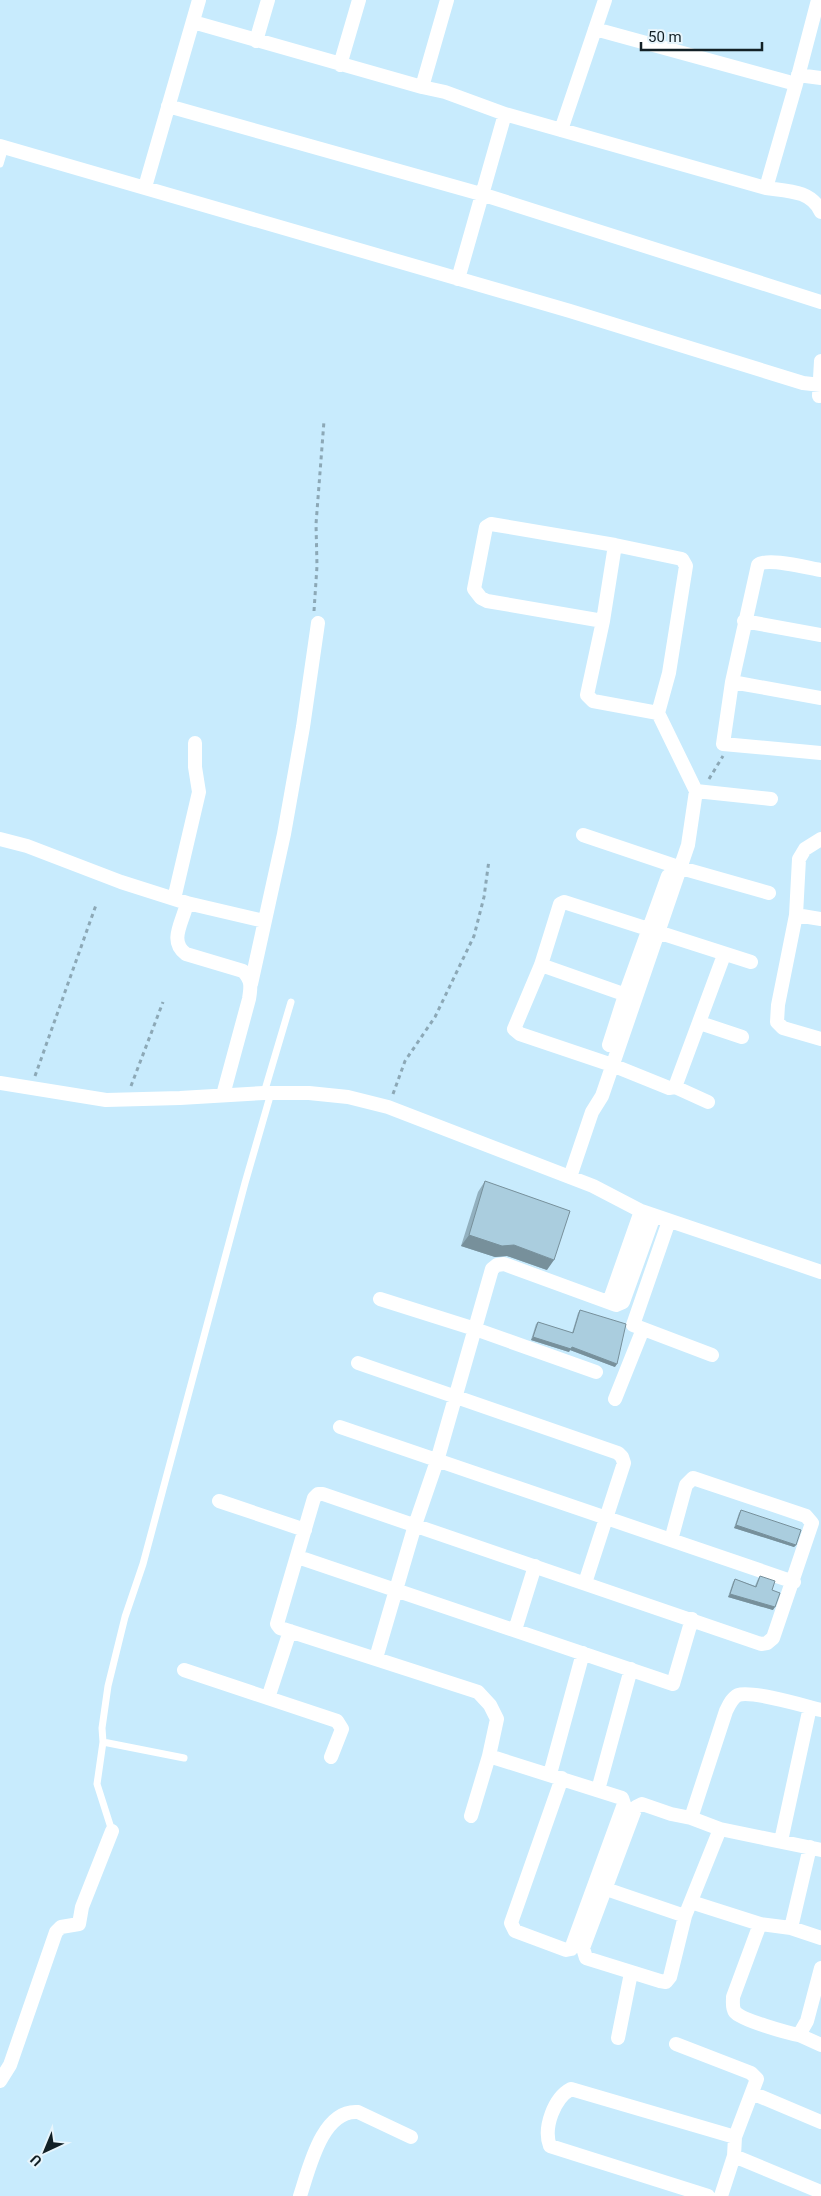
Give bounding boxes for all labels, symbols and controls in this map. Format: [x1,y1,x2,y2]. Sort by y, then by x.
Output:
scale bar [641,20,762,52]
text: 50 m [648,28,682,46]
north arrow [20,2126,70,2176]
text: U [27,2151,45,2169]

